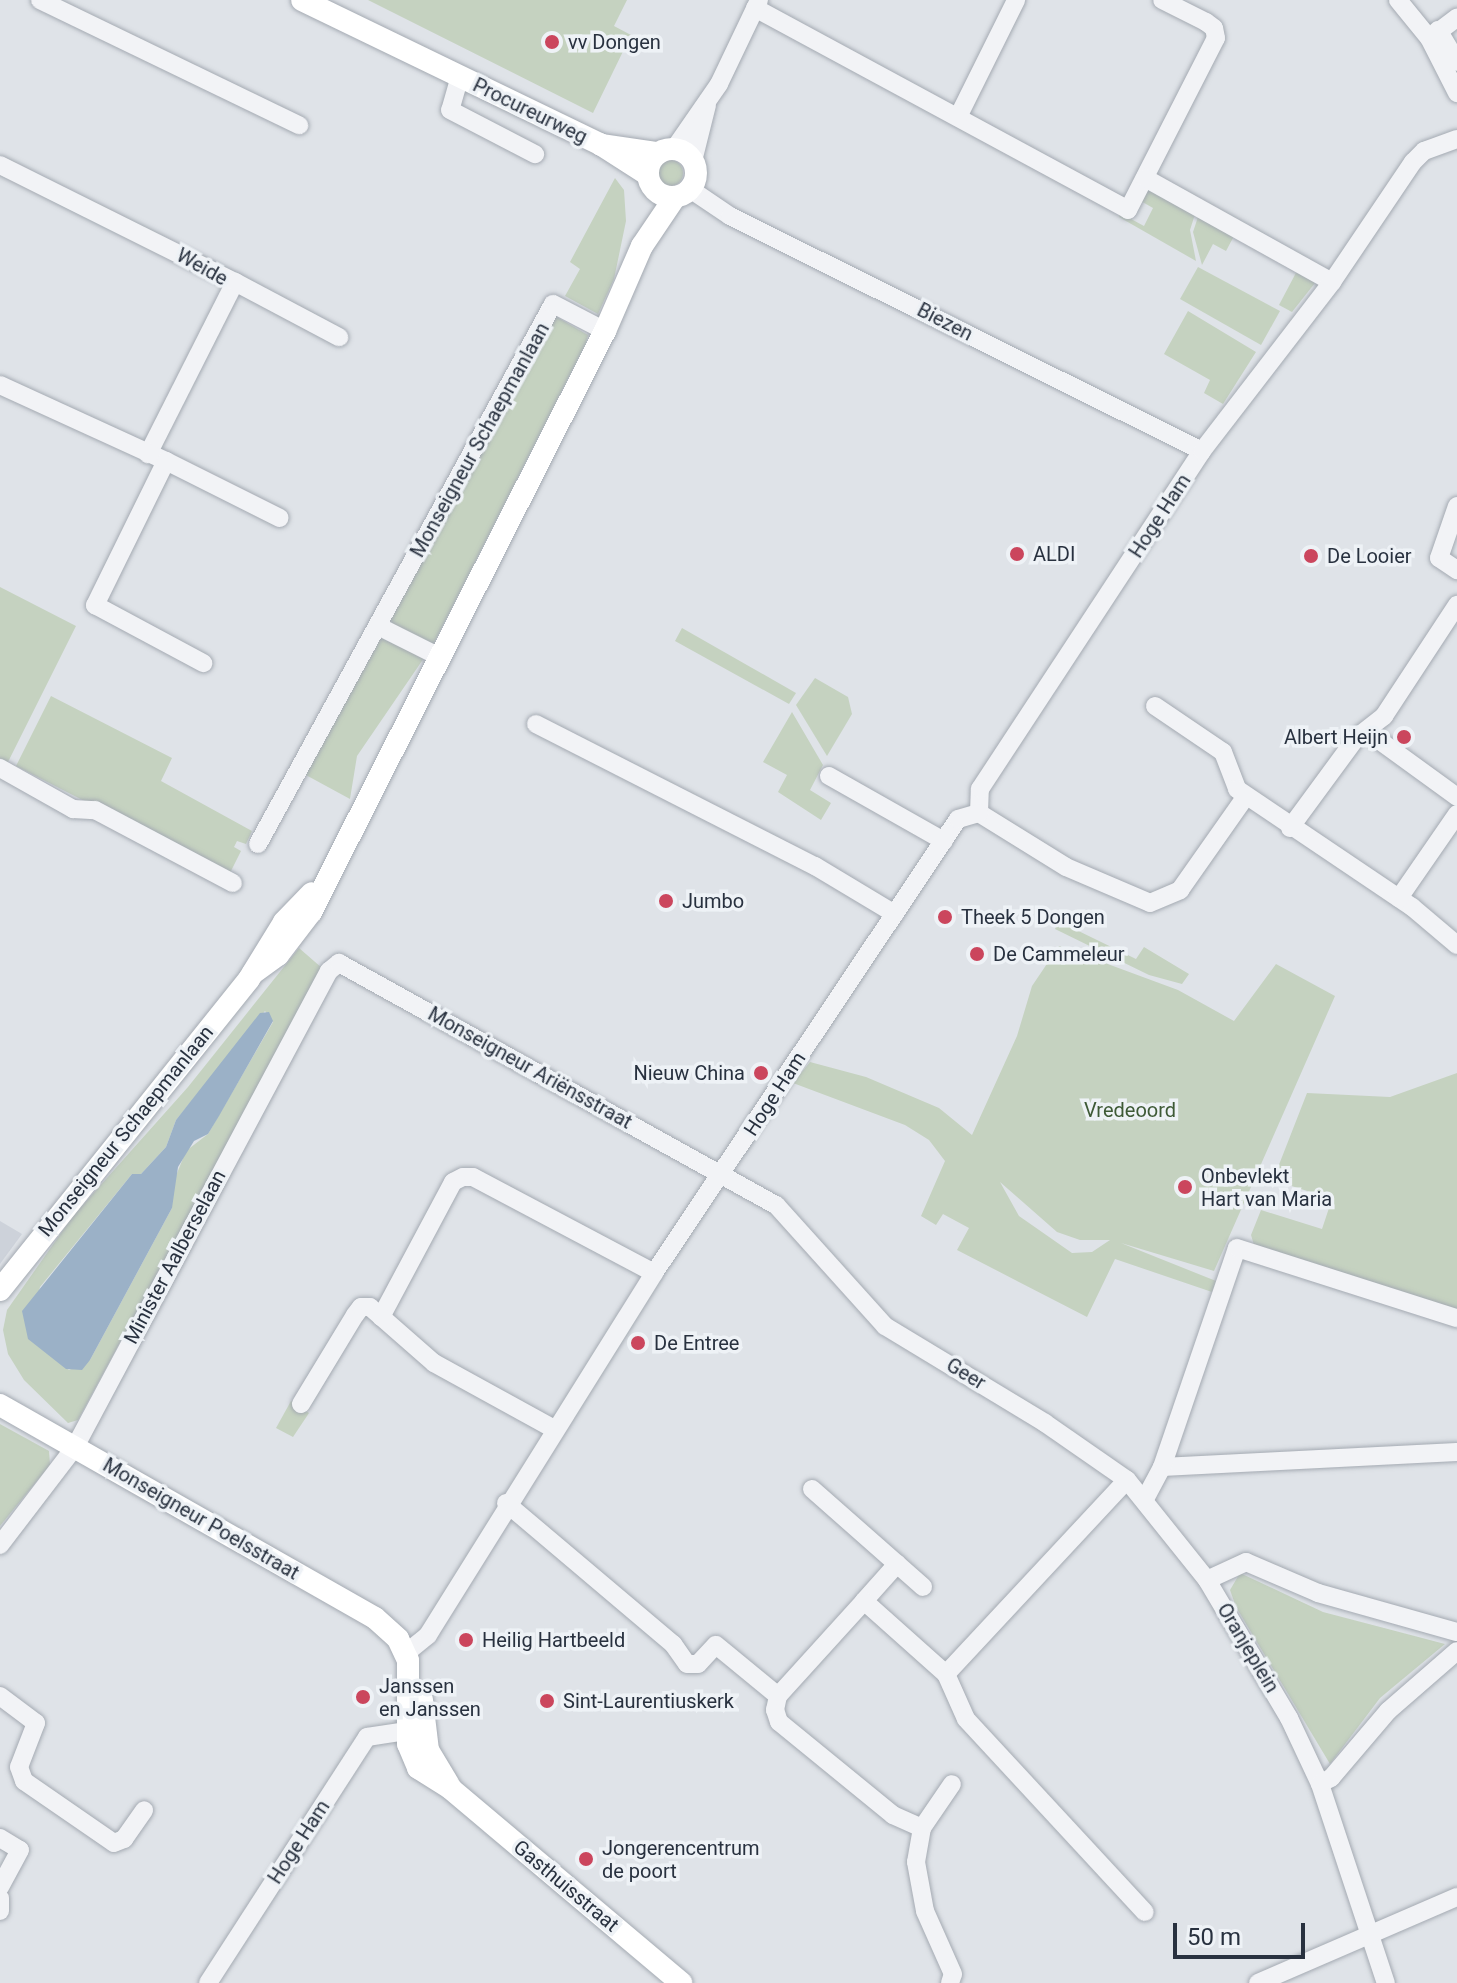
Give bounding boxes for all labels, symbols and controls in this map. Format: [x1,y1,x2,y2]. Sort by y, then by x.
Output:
place label: vv Dongen [568,30,661,54]
marker: vv Dongen [543,33,561,51]
street label: Procureurweg [469,73,591,149]
street label: Weide [172,243,232,291]
street label: Biezen [913,298,977,346]
street label: Monseigneur Schaepmanlaan [405,318,555,562]
street label: Hoge Ham [1124,470,1196,562]
place label: ALDI [1033,542,1075,566]
place label: De Looier [1327,544,1412,568]
marker: ALDI [1008,545,1026,563]
marker: De Looier [1302,547,1320,565]
place label: Albert Heijn [1284,725,1388,749]
marker: Albert Heijn [1395,728,1413,746]
place label: Jumbo [682,889,744,913]
marker: Jumbo [657,892,675,910]
place label: Theek 5 Dongen [961,905,1105,929]
marker: Theek 5 Dongen [936,908,954,926]
place label: De Cammeleur [993,942,1125,966]
marker: De Cammeleur [968,945,986,963]
street label: Monseigneur Ariënsstraat [424,1002,636,1134]
street label: Monseigneur Schaepmanlaan [33,1021,219,1241]
street label: Hoge Ham [739,1048,811,1140]
place label: Nieuw China [633,1061,745,1085]
marker: Nieuw China [752,1064,770,1082]
park label: Vredeoord [1084,1098,1176,1122]
place label: Onbevlekt Hart van Maria [1201,1164,1332,1211]
street label: Minister Aalberselaan [119,1166,231,1348]
marker: Onbevlekt Hart van Maria [1176,1178,1194,1196]
place label: De Entree [654,1331,739,1355]
marker: De Entree [629,1334,647,1352]
street label: Geer [942,1353,990,1395]
street label: Monseigneur Poelsstraat [99,1453,303,1585]
street label: Oranjeplein [1212,1599,1284,1697]
place label: Heilig Hartbeeld [482,1628,625,1652]
marker: Heilig Hartbeeld [457,1631,475,1649]
place label: Janssen en Janssen [379,1674,481,1721]
marker: Janssen en Janssen [354,1688,372,1706]
place label: Sint-Laurentiuskerk [563,1689,734,1713]
marker: Sint-Laurentiuskerk [538,1692,556,1710]
street label: Hoge Ham [263,1796,335,1888]
street label: Gasthuisstraat [508,1835,624,1937]
place label: Jongerencentrum de poort [602,1836,760,1883]
marker: Jongerencentrum de poort [577,1850,595,1868]
scale bar [1177,1907,1309,1957]
text: 50 m [1187,1923,1241,1951]

